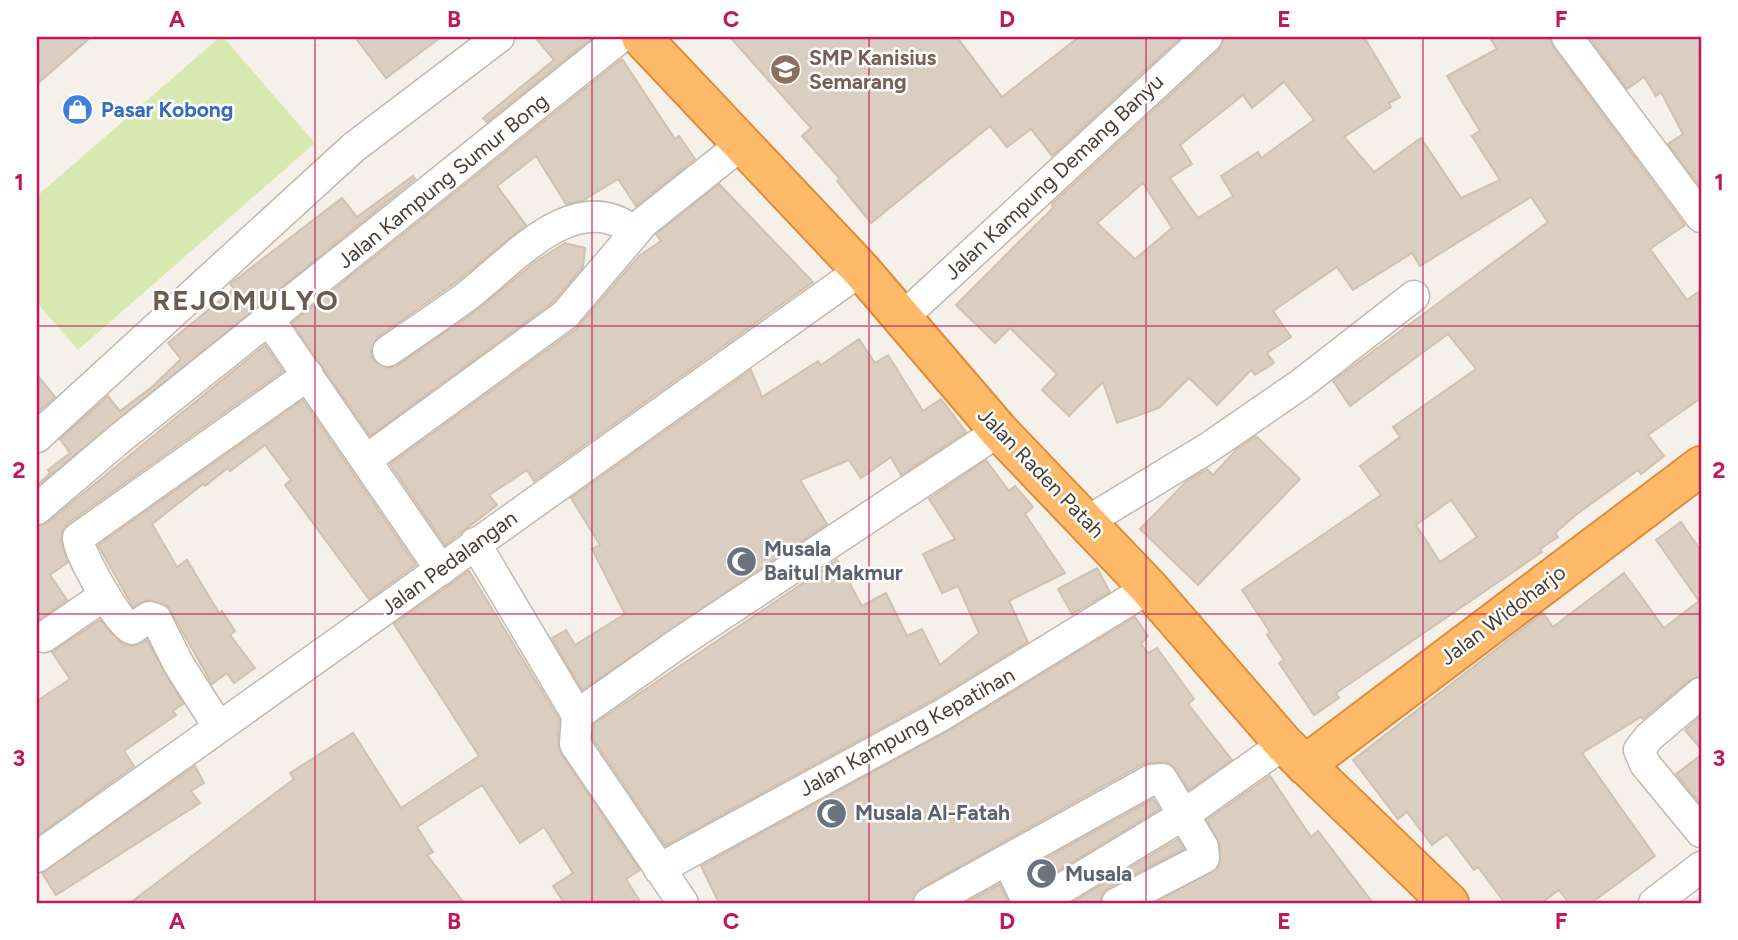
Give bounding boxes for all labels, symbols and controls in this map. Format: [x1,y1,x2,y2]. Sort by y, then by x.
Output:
text: A [169,5,186,33]
text: B [447,5,461,33]
text: C [723,5,740,33]
text: D [999,5,1015,33]
text: E [1277,5,1291,33]
text: F [1555,5,1568,33]
place label: SMP Kanisius Semarang [809,45,937,94]
school or university icon: SMP Kanisius Semarang [769,53,803,87]
street label: Jalan Kampung Demang Banyu [939,69,1168,285]
street label: Jalan Kampung Sumur Bong [332,88,553,273]
shop icon: Pasar Kobong [61,93,95,127]
place label: Pasar Kobong [101,97,233,122]
text: 1 [14,168,24,196]
text: 1 [1714,168,1724,196]
district label: REJOMULYO [152,283,340,317]
street label: Jalan Raden Patah [973,402,1110,543]
text: 2 [12,456,26,484]
text: 2 [1712,456,1726,484]
street label: Jalan Pedalangan [376,505,522,620]
place label: Musala Baitul Makmur [764,536,903,585]
mosque icon: Musala Baitul Makmur [724,544,758,578]
street label: Jalan Widoharjo [1435,559,1570,670]
street label: Jalan Kampung Kepatihan [795,662,1019,801]
text: 3 [13,744,25,772]
text: 3 [1713,744,1725,772]
mosque icon: Musala Al-Fatah [815,796,849,830]
place label: Musala Al-Fatah [855,800,1010,825]
mosque icon: Musala [1025,857,1059,891]
place label: Musala [1065,861,1132,886]
text: A [169,907,186,935]
text: B [447,907,461,935]
text: C [723,907,740,935]
text: D [999,907,1015,935]
text: E [1277,907,1291,935]
text: F [1555,907,1568,935]

